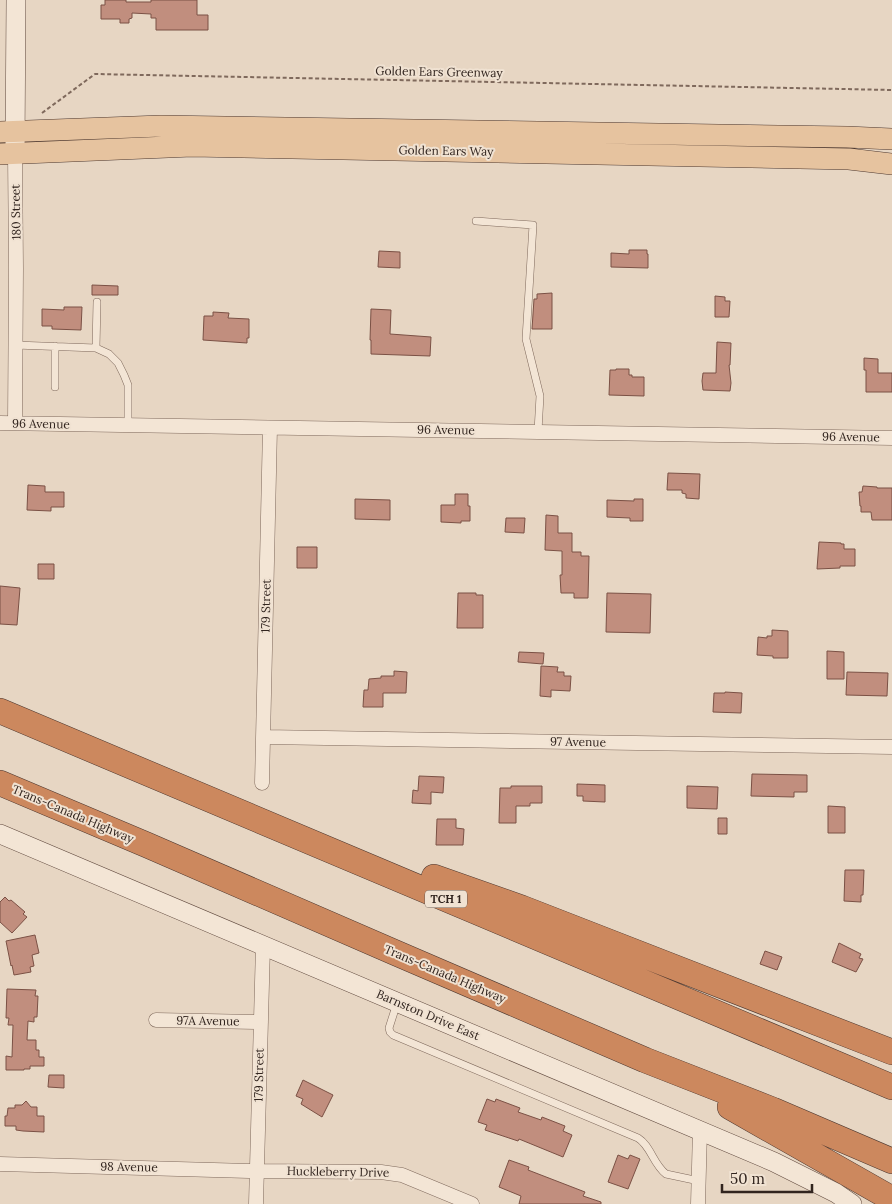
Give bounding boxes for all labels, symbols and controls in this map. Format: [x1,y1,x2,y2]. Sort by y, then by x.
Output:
street label: Golden Ears Greenway [375,63,503,80]
street label: Golden Ears Way [398,142,494,159]
street label: 180 Street [8,184,23,240]
street label: 96 Avenue [12,415,71,432]
street label: 96 Avenue [417,421,476,438]
street label: 96 Avenue [822,428,881,445]
street label: 179 Street [258,579,273,633]
street label: 97 Avenue [550,734,607,749]
street label: Trans-Canada Highway [10,781,137,846]
road number: TCH 1 [425,891,467,908]
street label: Trans-Canada Highway [382,941,509,1006]
street label: Barnston Drive East [374,986,482,1043]
street label: 97A Avenue [176,1012,240,1029]
street label: 179 Street [251,1048,266,1102]
street label: 98 Avenue [100,1158,158,1175]
scale bar [722,1162,812,1194]
street label: Huckleberry Drive [287,1163,390,1180]
text: 50 m [730,1169,765,1188]

